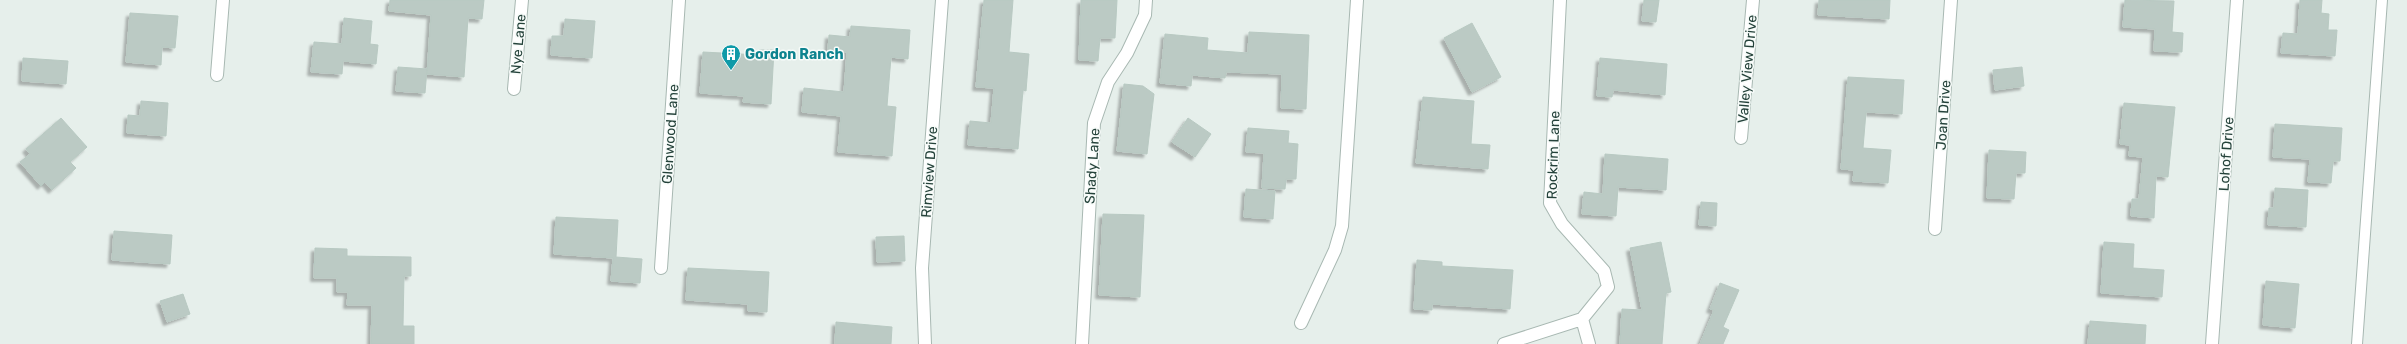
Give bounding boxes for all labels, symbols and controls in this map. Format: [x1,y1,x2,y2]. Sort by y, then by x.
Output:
street label: Nye Lane [507,13,530,75]
street label: Valley View Drive [1734,14,1761,124]
building icon: Gordon Ranch [720,43,742,71]
place label: Gordon Ranch [745,46,844,63]
street label: Joan Drive [1933,79,1954,151]
street label: Glenwood Lane [659,83,682,184]
street label: Rockrim Lane [1543,110,1564,200]
street label: Lohof Drive [2215,116,2238,192]
street label: Rimview Drive [918,126,941,218]
street label: Shady Lane [1081,127,1104,205]

